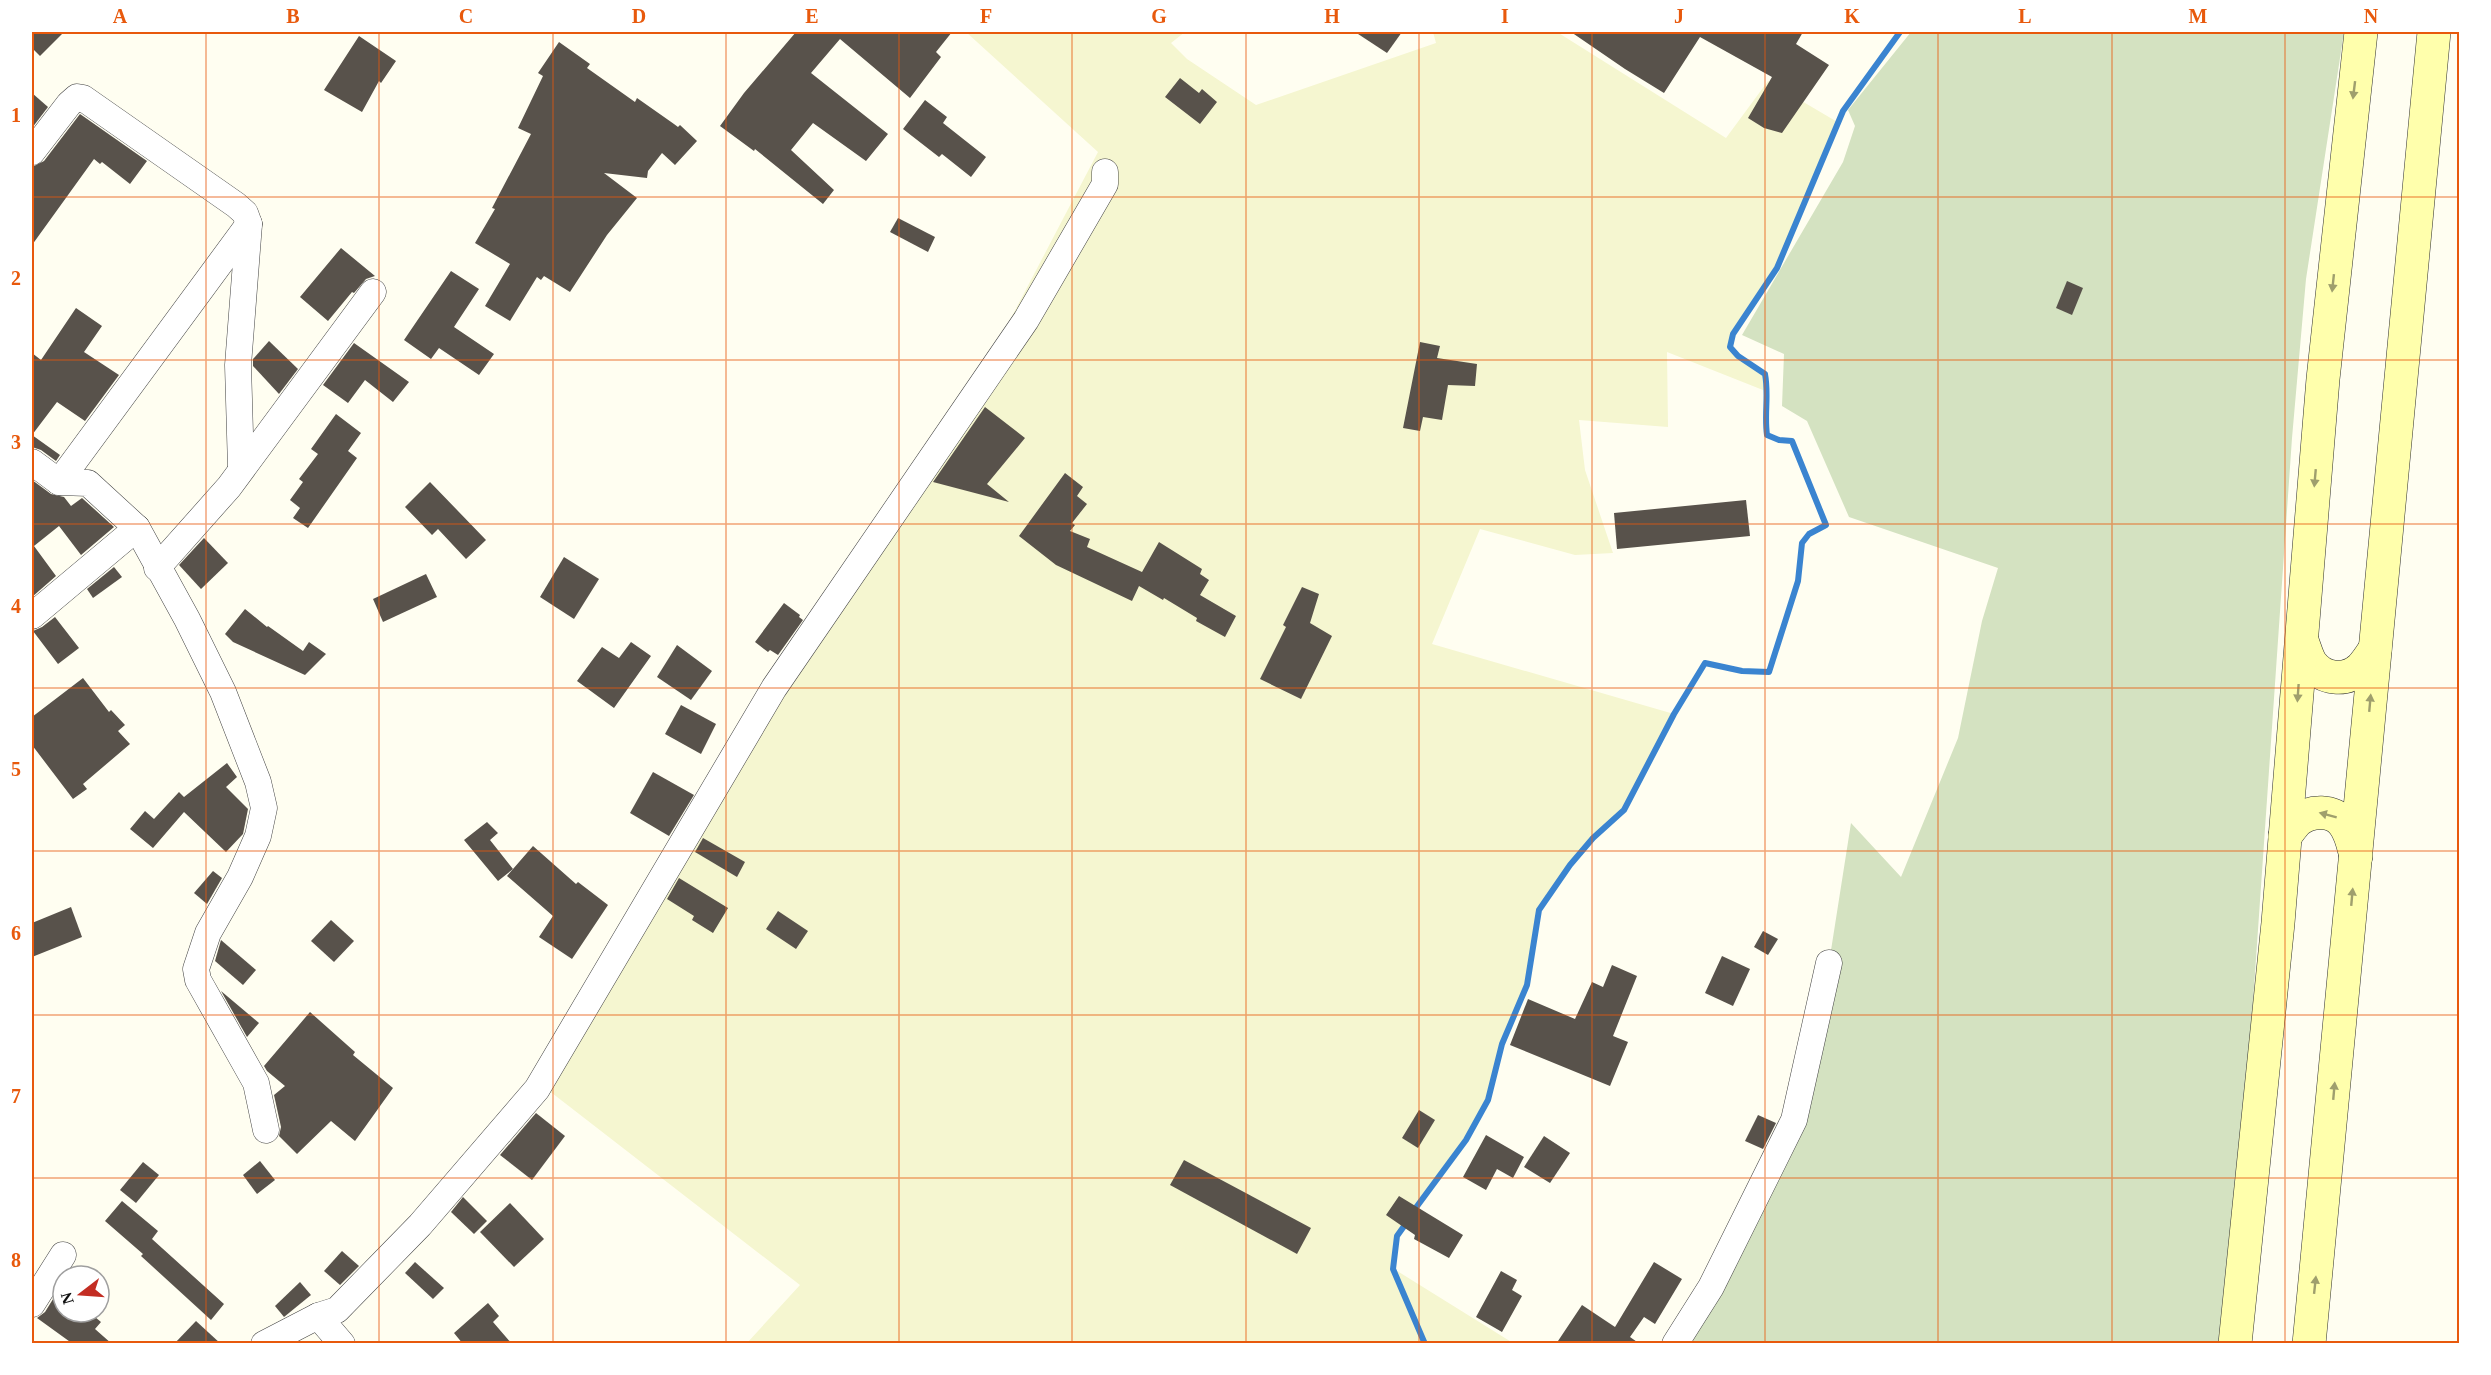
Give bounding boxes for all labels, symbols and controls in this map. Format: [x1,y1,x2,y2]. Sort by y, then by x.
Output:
text: A [113,5,128,27]
text: B [286,5,300,27]
text: C [459,5,473,27]
text: D [632,5,646,27]
text: E [805,5,819,27]
text: F [980,5,992,27]
text: G [1151,5,1167,27]
text: H [1324,5,1340,27]
text: I [1501,5,1509,27]
text: J [1674,5,1684,27]
text: K [1844,5,1860,27]
text: L [2018,5,2032,27]
text: M [2189,5,2208,27]
text: N [2364,5,2379,27]
one-way arrow [2350,80,2359,99]
text: 1 [11,104,21,126]
text: 2 [11,267,21,289]
one-way arrow [2328,274,2338,293]
text: 3 [11,431,21,453]
one-way arrow [2311,468,2320,487]
text: 4 [11,595,21,617]
one-way arrow [2294,683,2303,702]
one-way arrow [2365,693,2375,712]
text: 5 [11,758,21,780]
one-way arrow [2319,810,2337,820]
one-way arrow [2347,888,2357,907]
text: 6 [11,922,21,944]
one-way arrow [2329,1082,2339,1101]
text: 7 [11,1085,21,1107]
text: 8 [11,1249,21,1271]
north arrow [51,1264,111,1324]
one-way arrow [2310,1276,2320,1295]
text: N [57,1290,77,1306]

